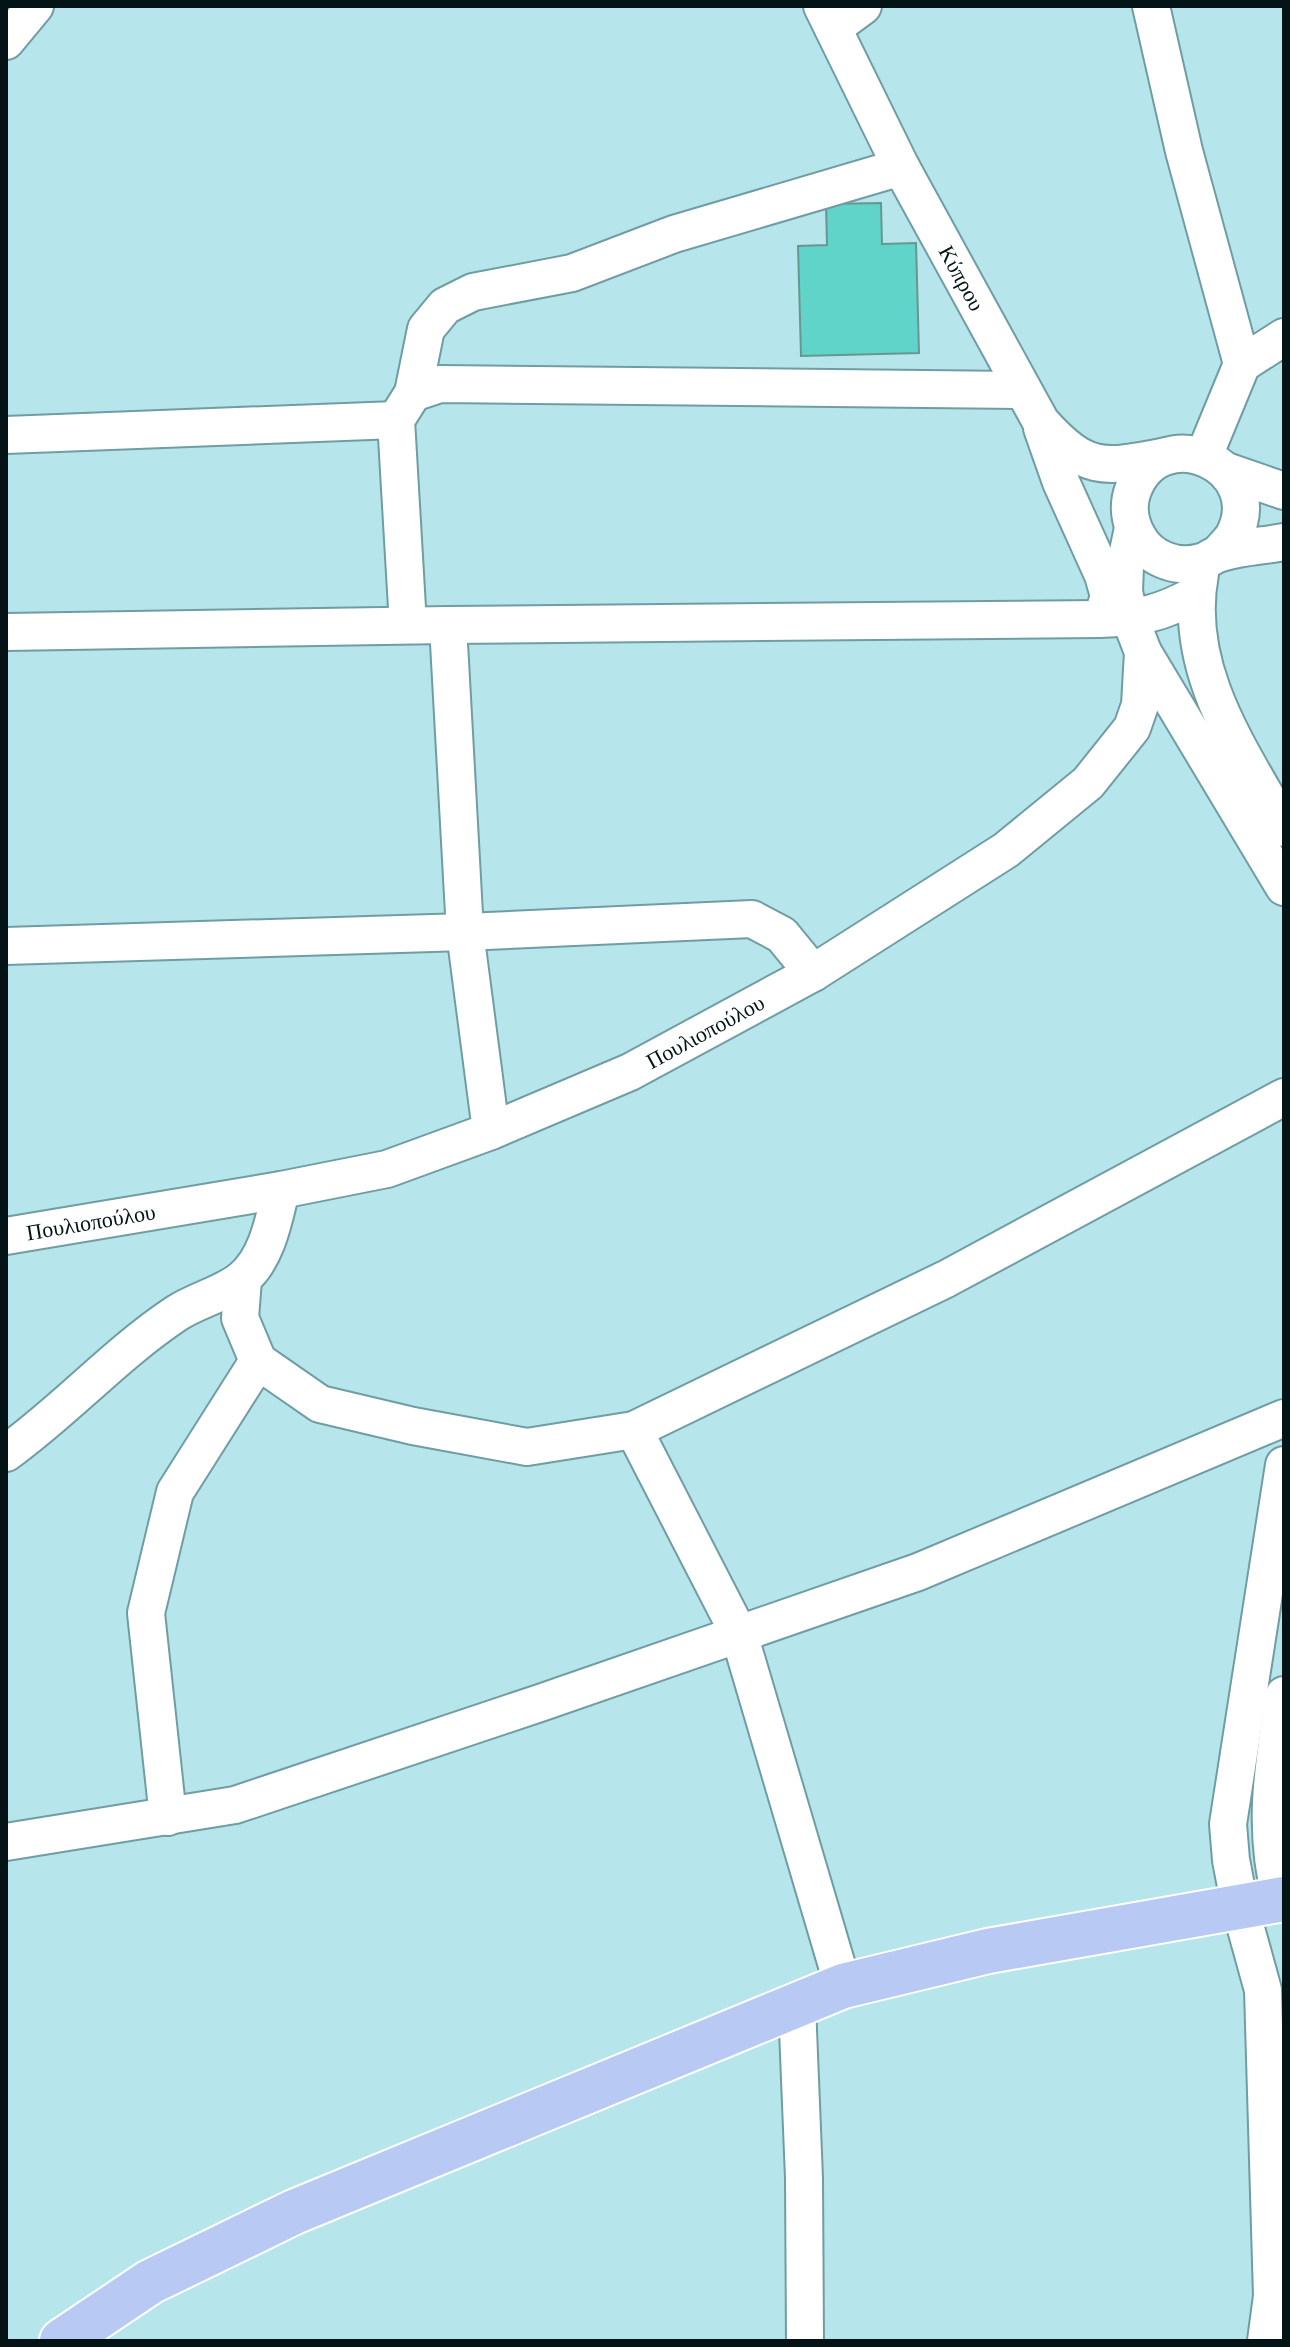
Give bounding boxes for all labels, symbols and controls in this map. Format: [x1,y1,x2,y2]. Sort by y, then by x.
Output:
street label: Κύπρου [934,241,990,315]
street label: Πουλιοπούλου [642,989,769,1073]
street label: Πουλιοπούλου [24,1199,157,1245]

